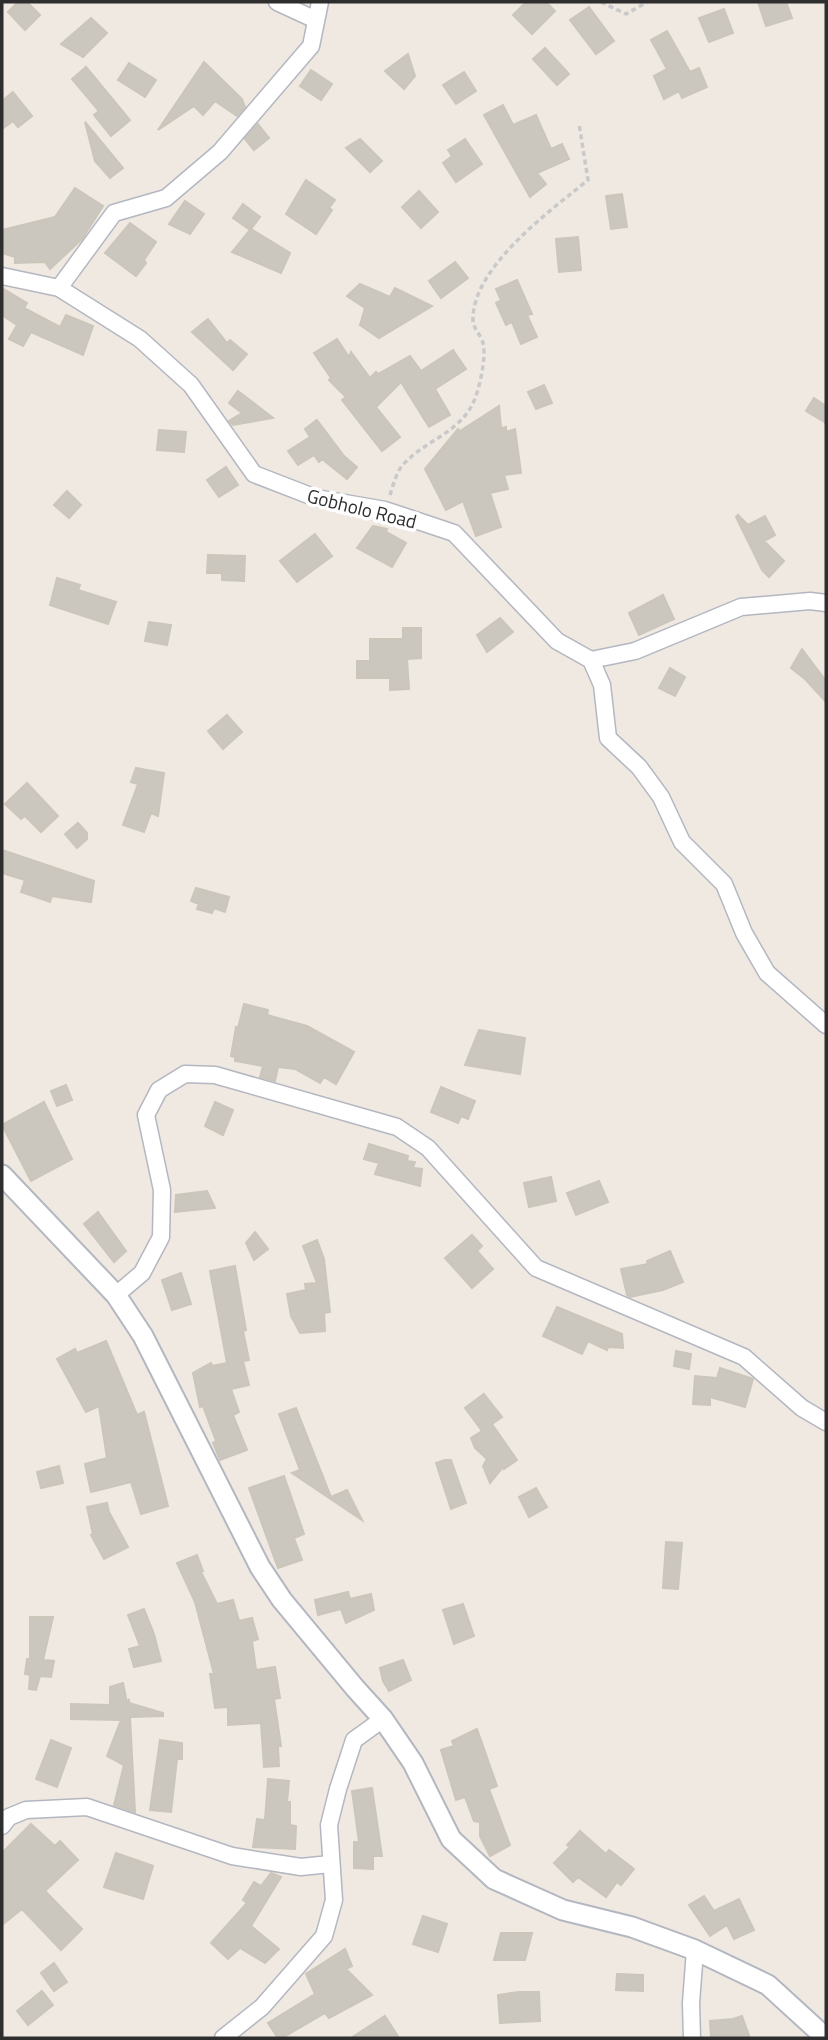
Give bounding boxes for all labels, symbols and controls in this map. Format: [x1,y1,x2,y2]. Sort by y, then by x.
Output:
street label: Gobholo Road [304,480,420,536]

